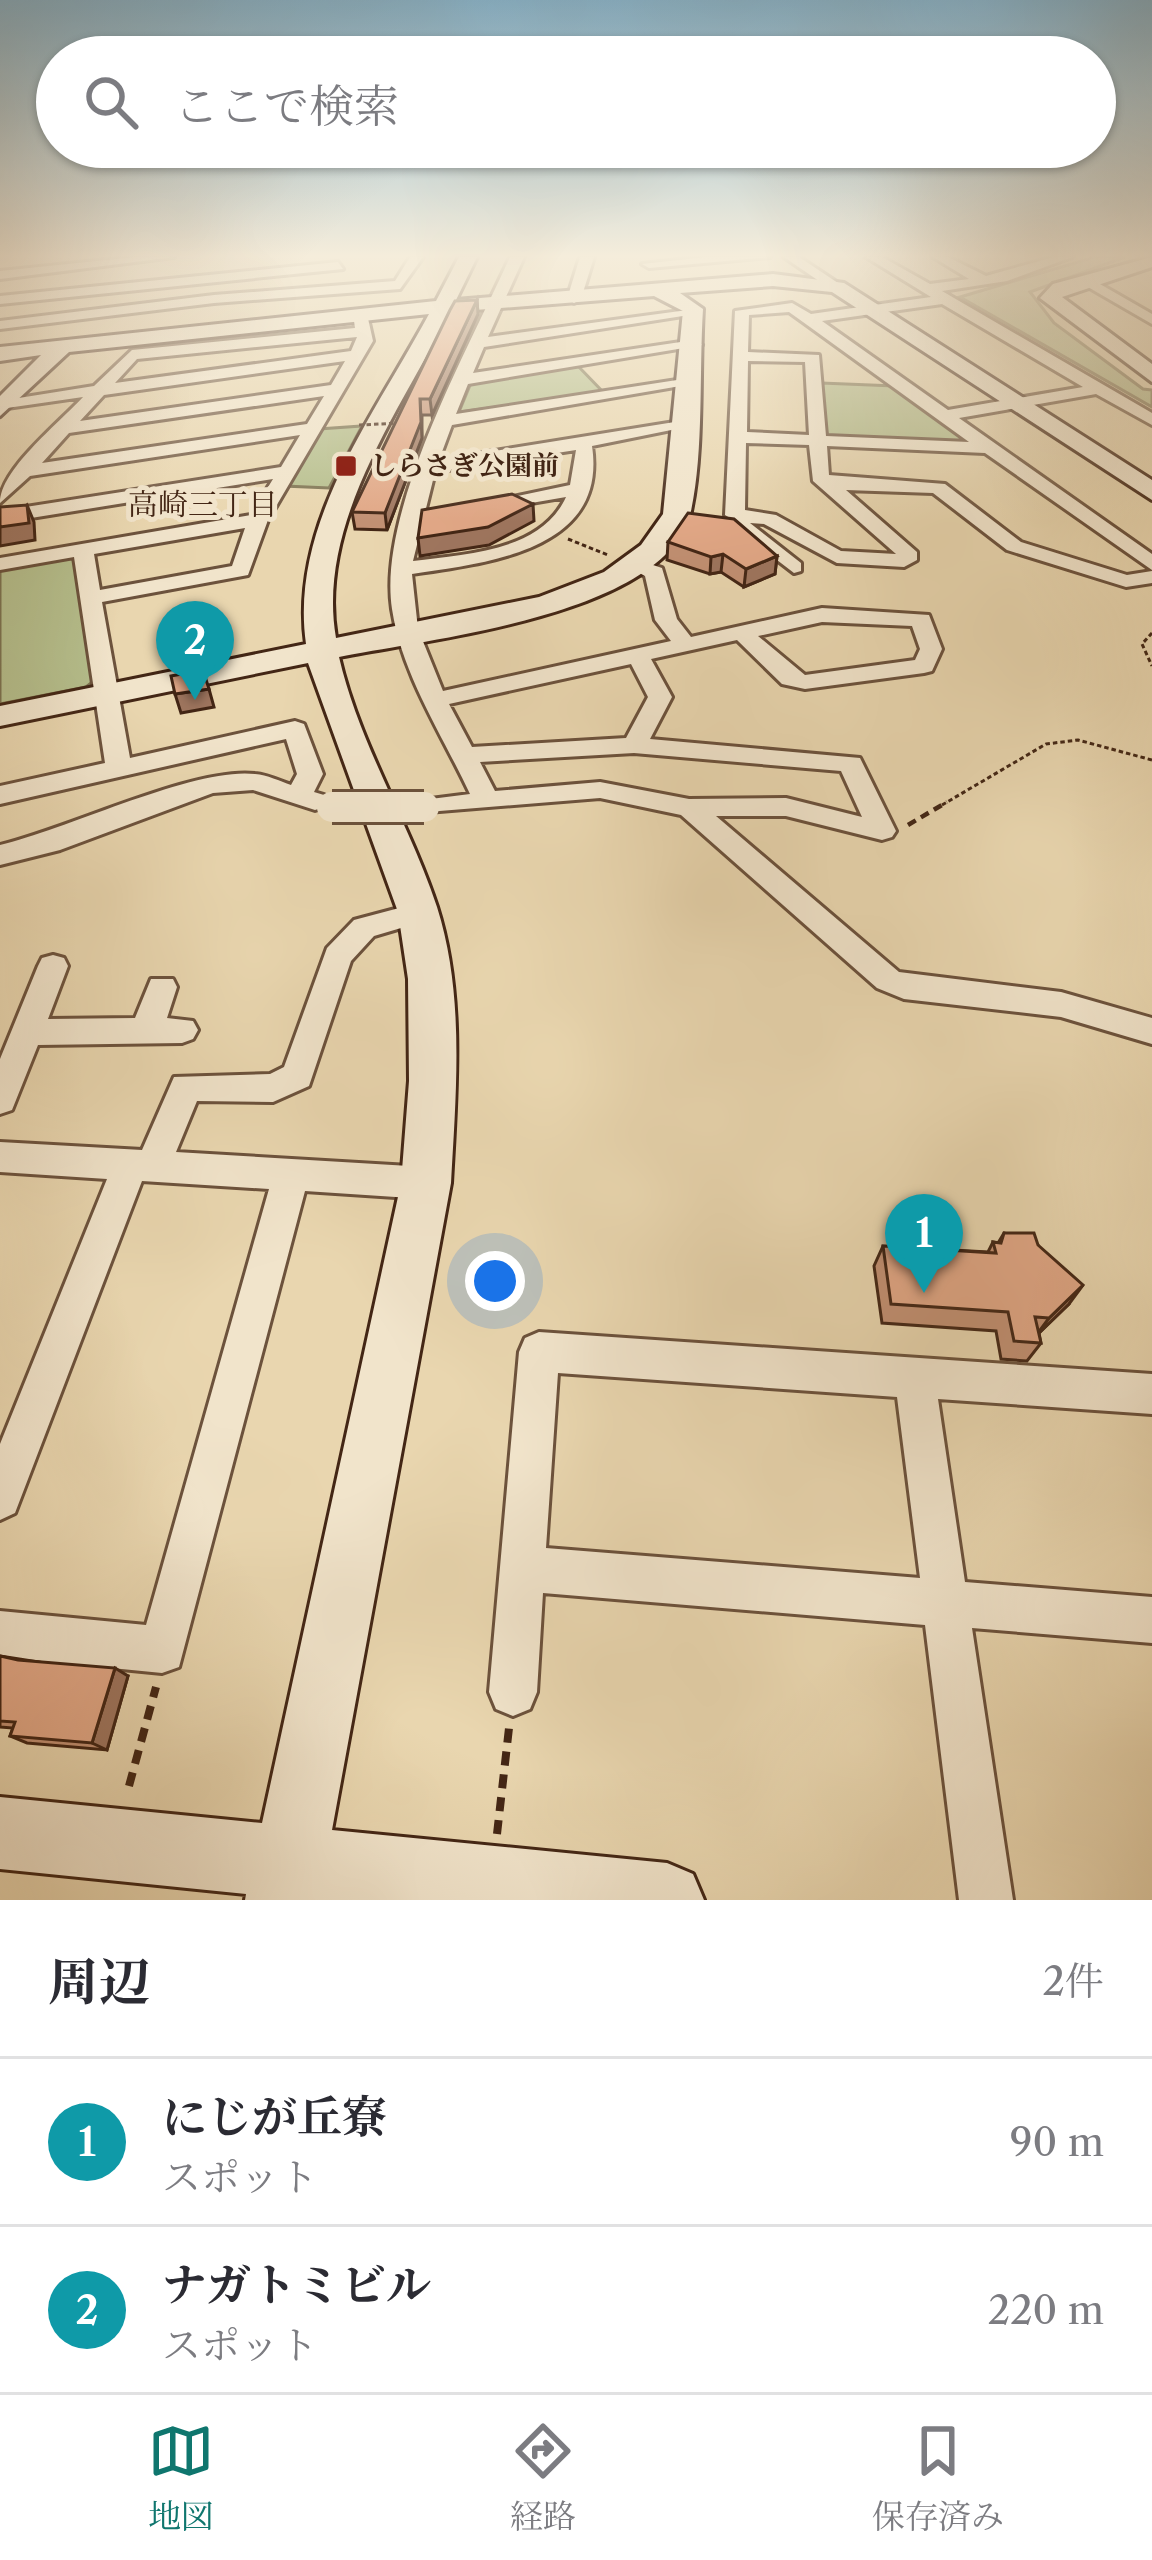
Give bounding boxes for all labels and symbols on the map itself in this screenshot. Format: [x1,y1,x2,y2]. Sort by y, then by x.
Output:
place label: しらさぎ公園前 [370,449,559,482]
marker: しらさぎ公園前 [333,453,359,479]
district label: 高崎三丁目 [128,486,278,523]
pin: 2 [156,601,234,700]
pin: 1 [885,1194,963,1293]
your location [465,1251,525,1311]

